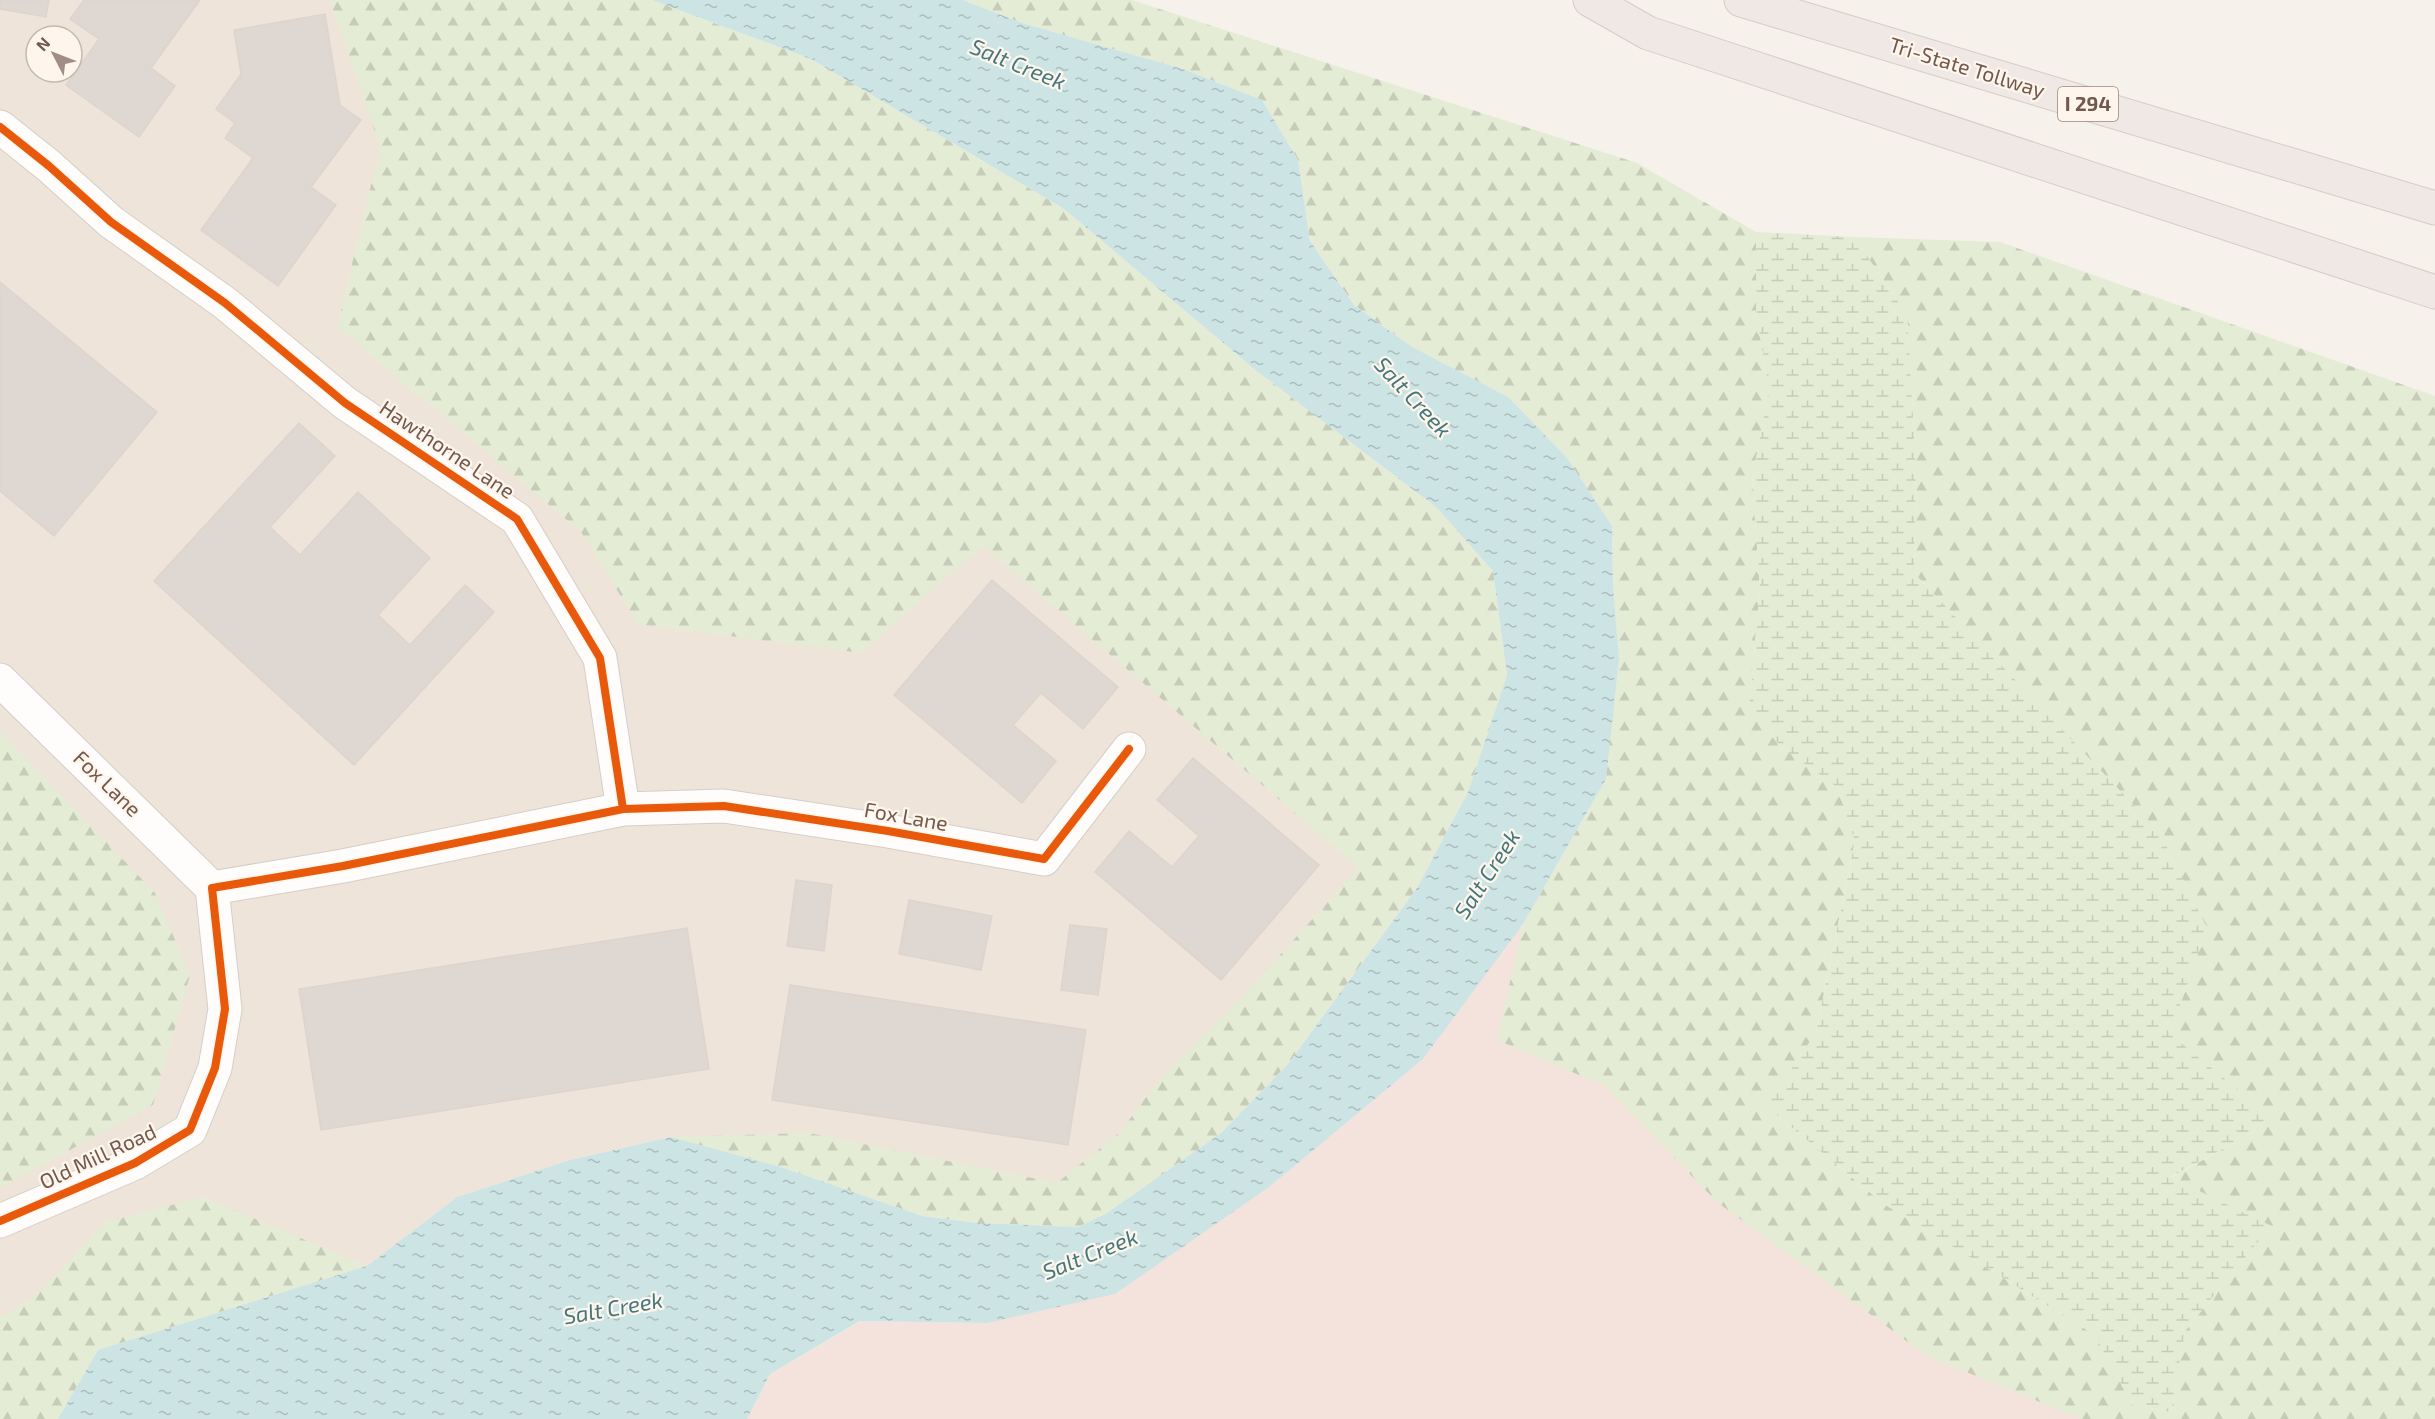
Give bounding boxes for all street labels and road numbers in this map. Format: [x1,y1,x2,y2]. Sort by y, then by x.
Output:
street label: Tri-State Tollway [1887,31,2048,102]
road number: I 294 [2058,87,2118,121]
street label: Hawthorne Lane [376,394,520,503]
street label: Fox Lane [69,745,147,821]
street label: Fox Lane [863,796,950,835]
street label: Old Mill Road [35,1118,160,1194]

